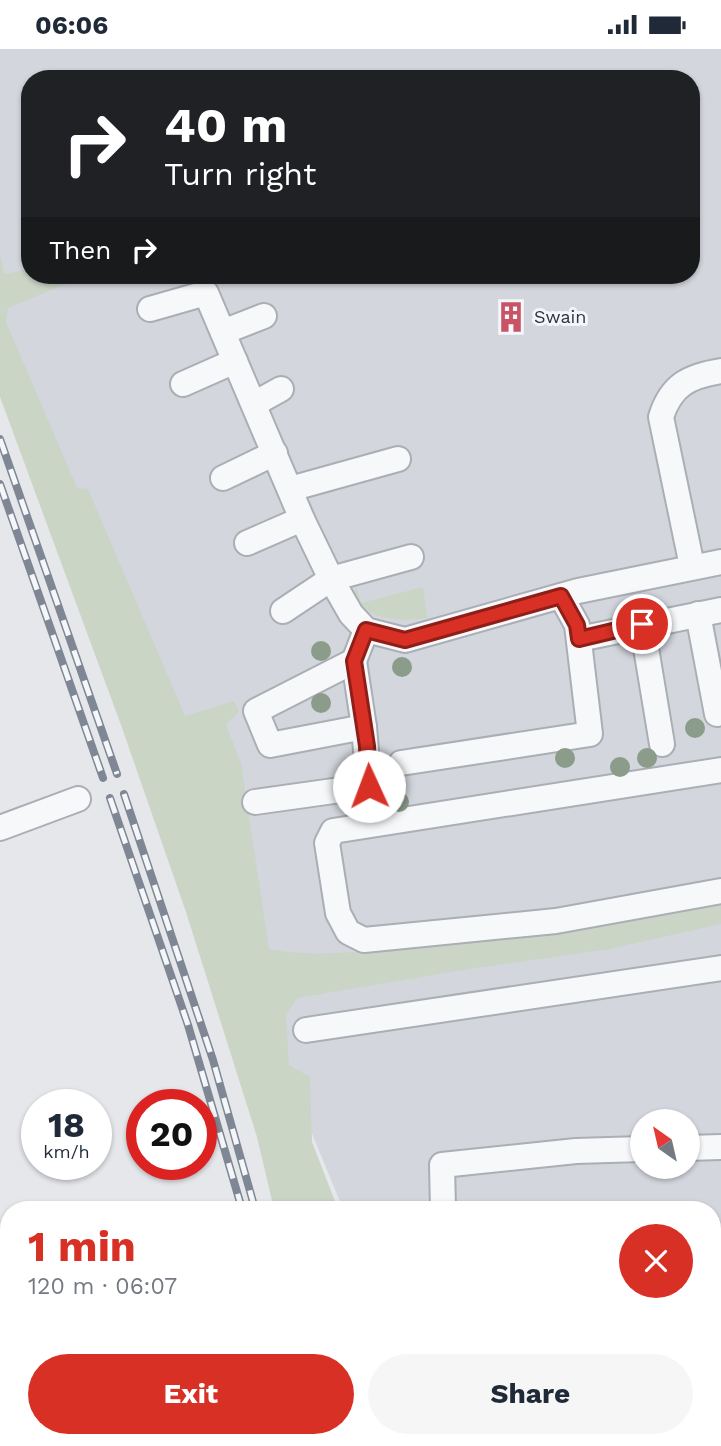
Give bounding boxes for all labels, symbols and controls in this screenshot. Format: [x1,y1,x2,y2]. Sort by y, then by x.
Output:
text: 06:06 [35,10,108,40]
text: 40 m [164,96,287,154]
icon: right [49,98,140,189]
text: Turn right [164,155,316,193]
icon: right [125,231,163,269]
text: Then [49,235,111,265]
building icon: Swain [494,300,528,334]
place label: Swain [534,306,587,327]
pin [612,594,672,654]
icon: arrive [623,605,661,643]
position arrow [332,749,406,823]
speed limit sign: 20 [126,1089,217,1180]
text: 18 [48,1104,85,1146]
north arrow [630,1109,700,1179]
map controls [630,1109,700,1179]
text: km/h [43,1141,90,1162]
text: 1 min [28,1222,136,1271]
button: close [619,1224,693,1298]
text: 120 m · 06:07 [28,1273,177,1300]
button: Exit [28,1354,354,1434]
button: Share [368,1354,693,1434]

